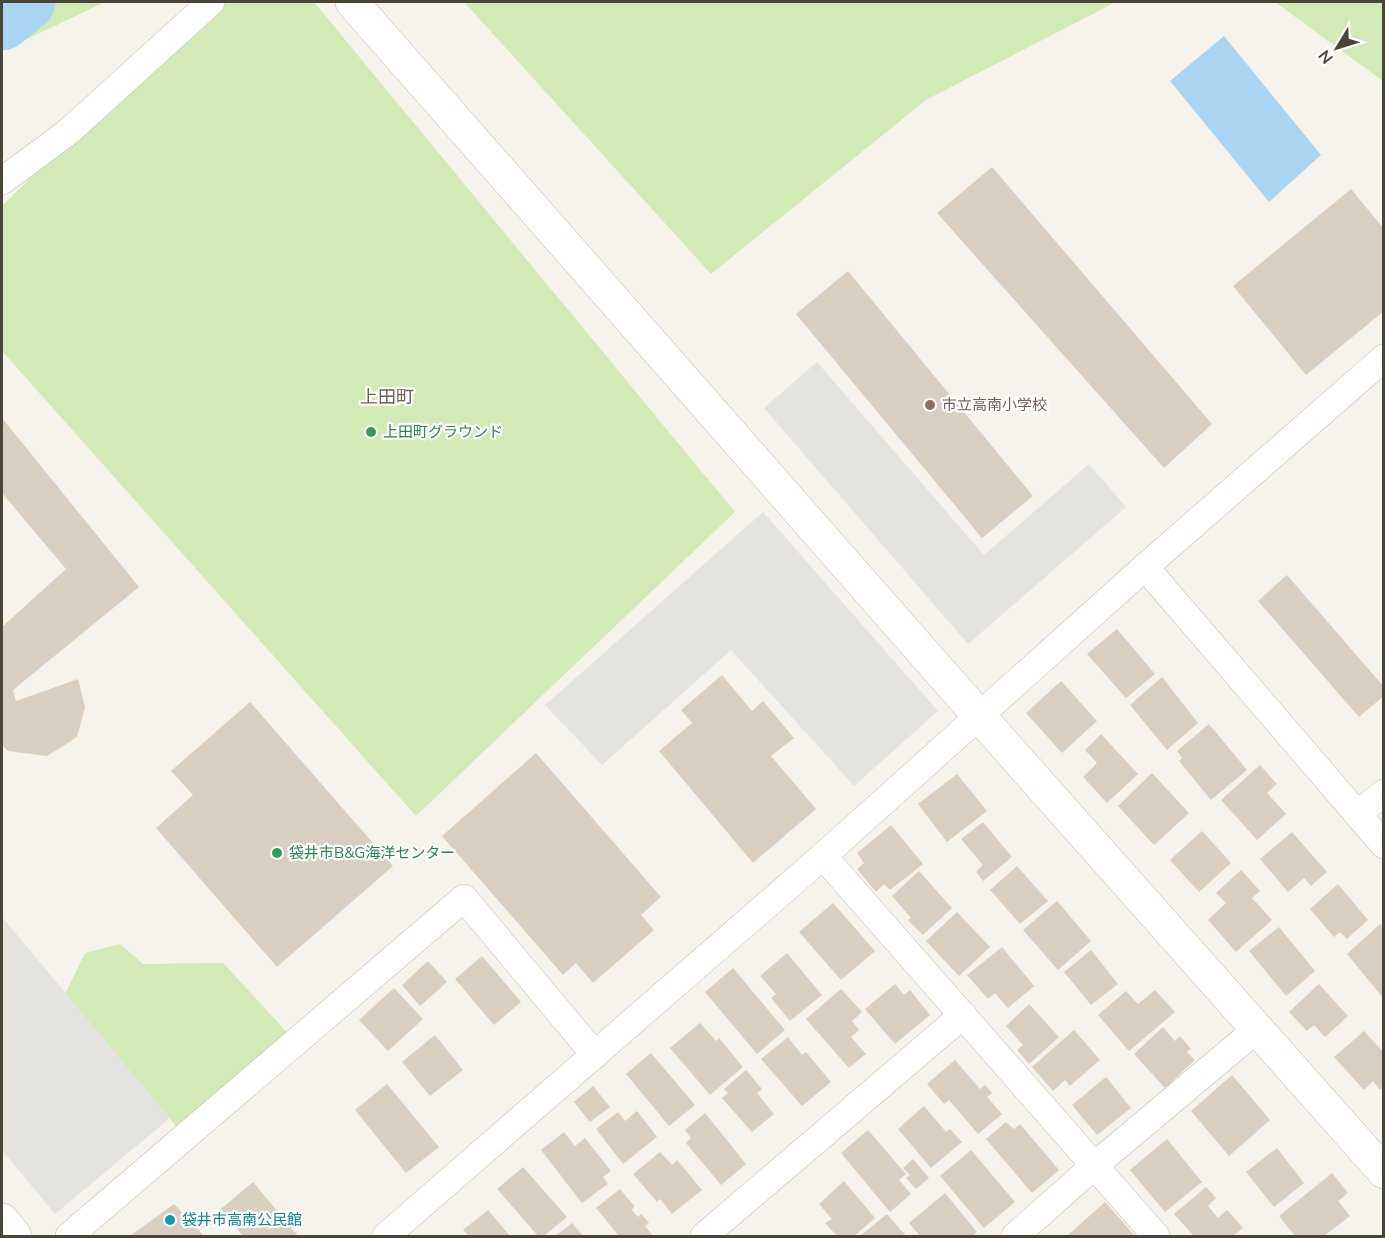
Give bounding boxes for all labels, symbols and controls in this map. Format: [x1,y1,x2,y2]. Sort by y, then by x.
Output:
north arrow [1307,18,1367,78]
text: N [1314,46,1337,68]
district label: 上田町 [360,385,414,408]
place label: 市立高南小学校 [942,395,1047,414]
marker: 市立高南小学校 [923,398,937,412]
place label: 上田町グラウンド [383,422,503,441]
marker: 上田町グラウンド [364,425,378,439]
place label: 袋井市B&G海洋センター [289,843,455,862]
marker: 袋井市B&G海洋センター [270,846,284,860]
place label: 袋井市高南公民館 [182,1210,302,1229]
marker: 袋井市高南公民館 [163,1213,177,1227]

